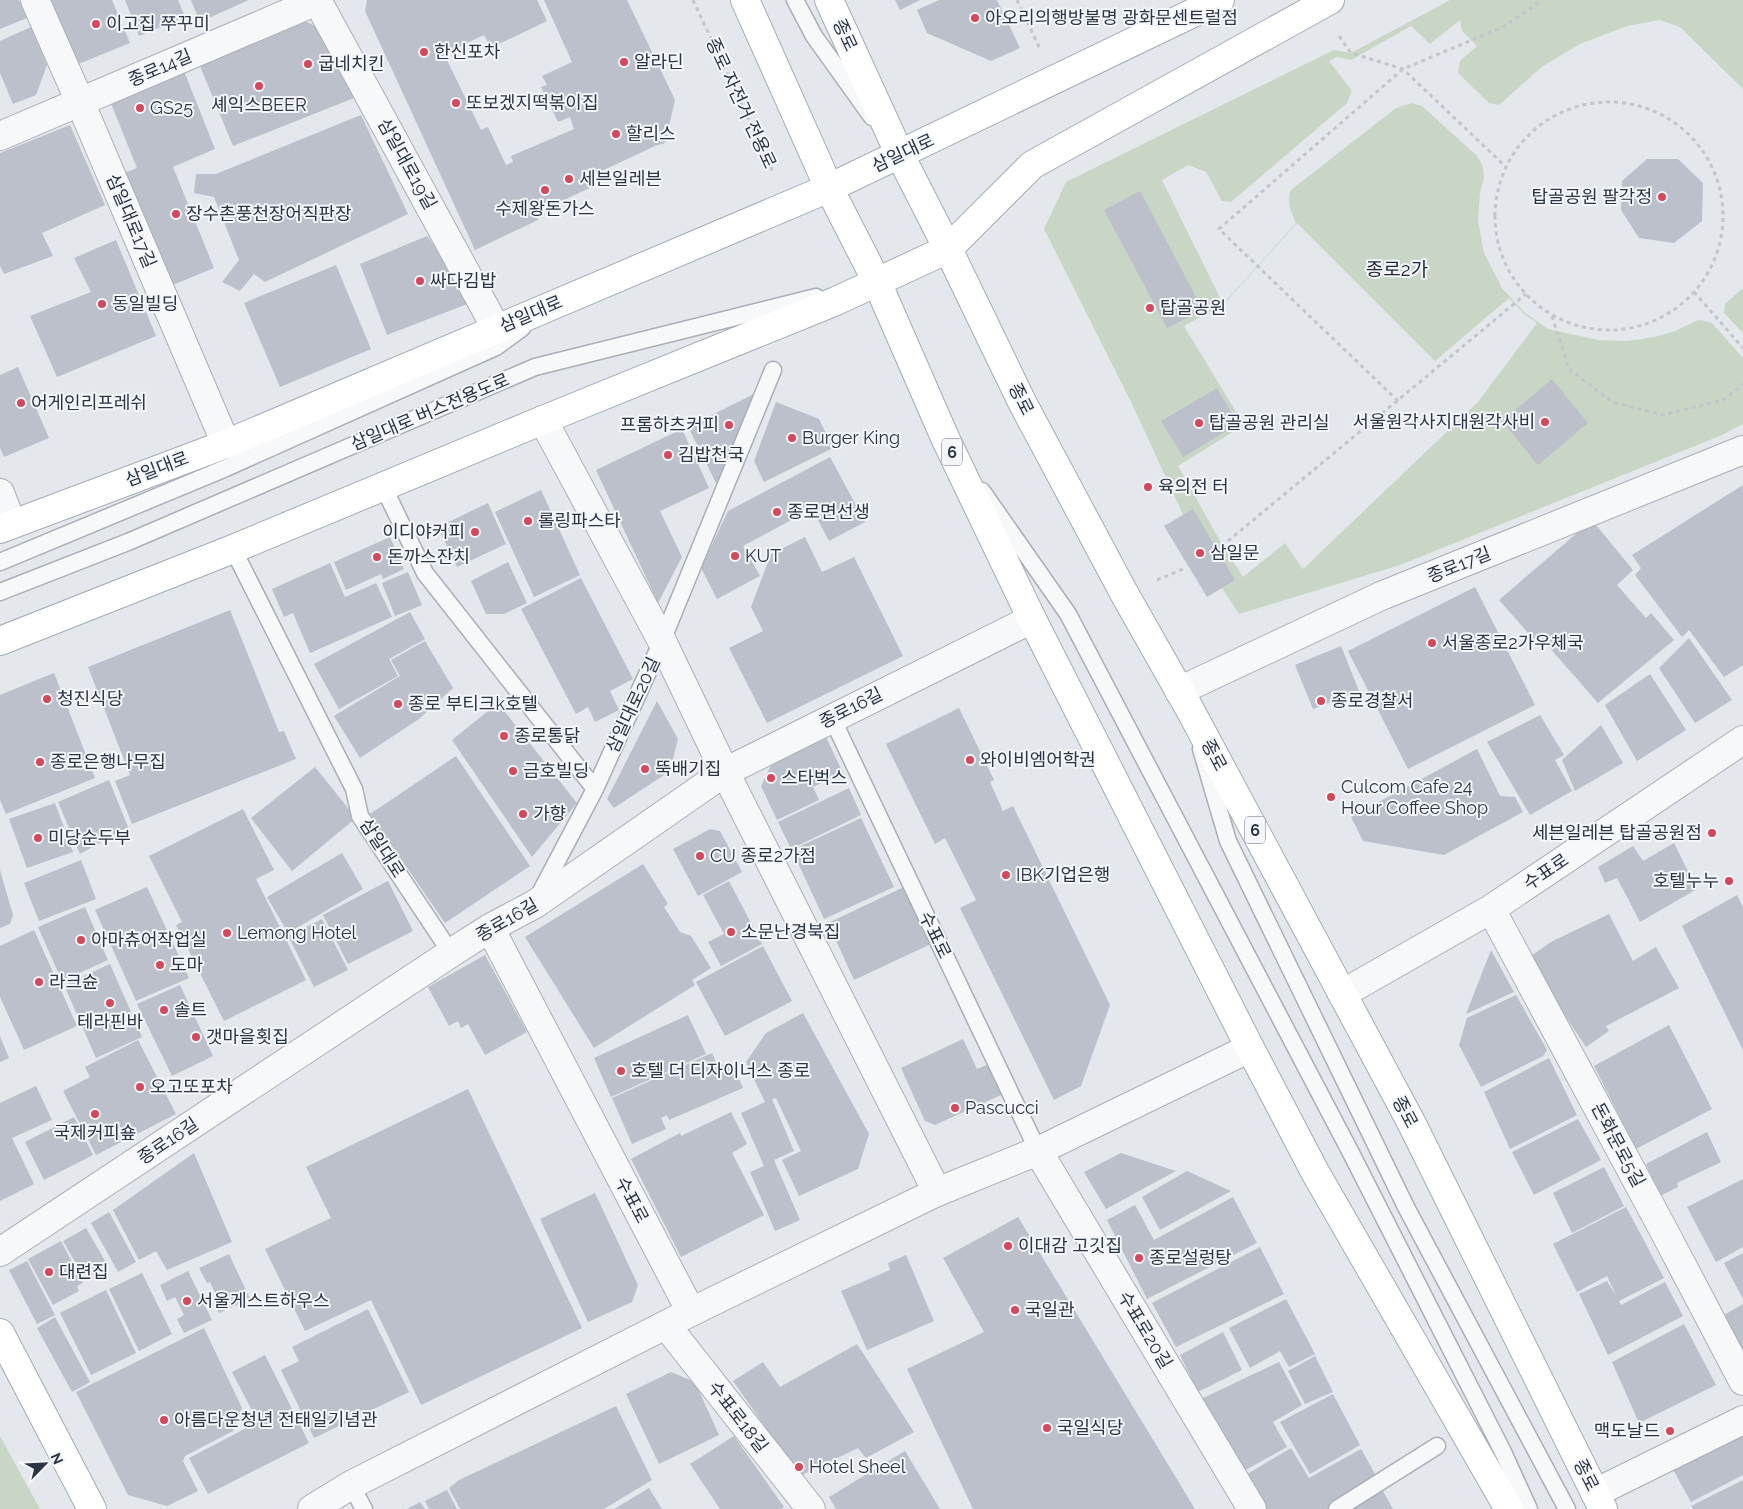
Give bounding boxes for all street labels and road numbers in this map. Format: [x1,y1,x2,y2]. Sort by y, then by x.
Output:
street label: 종로 [829,15,862,54]
street label: 종로 자전거 전용로 [702,34,781,171]
street label: 종로14길 [125,45,195,90]
street label: 삼일대로19길 [374,114,441,213]
street label: 삼일대로 [868,129,937,176]
street label: 삼일대로17길 [102,171,161,271]
street label: 삼일대로 [496,291,565,336]
street label: 삼일대로 버스전용도로 [347,369,512,454]
street label: 종로 [1005,379,1038,418]
road number: 6 [942,438,962,466]
street label: 삼일대로 [122,447,192,490]
street label: 종로17길 [1424,542,1494,587]
street label: 삼일대로20길 [601,654,664,756]
street label: 종로16길 [816,683,886,732]
street label: 종로 [1197,735,1231,774]
street label: 삼일대로 [356,814,409,881]
road number: 6 [1245,816,1265,844]
street label: 수표로 [1519,849,1572,894]
street label: 종로16길 [472,893,542,946]
street label: 수표로 [915,908,956,962]
street label: 종로 [1388,1092,1422,1131]
street label: 돈화문로5길 [1587,1099,1649,1191]
street label: 종로16길 [134,1113,202,1168]
street label: 수표로 [612,1173,653,1227]
street label: 수표로20길 [1114,1287,1177,1372]
street label: 수표로18길 [704,1377,773,1456]
street label: 종로 [1570,1455,1603,1494]

